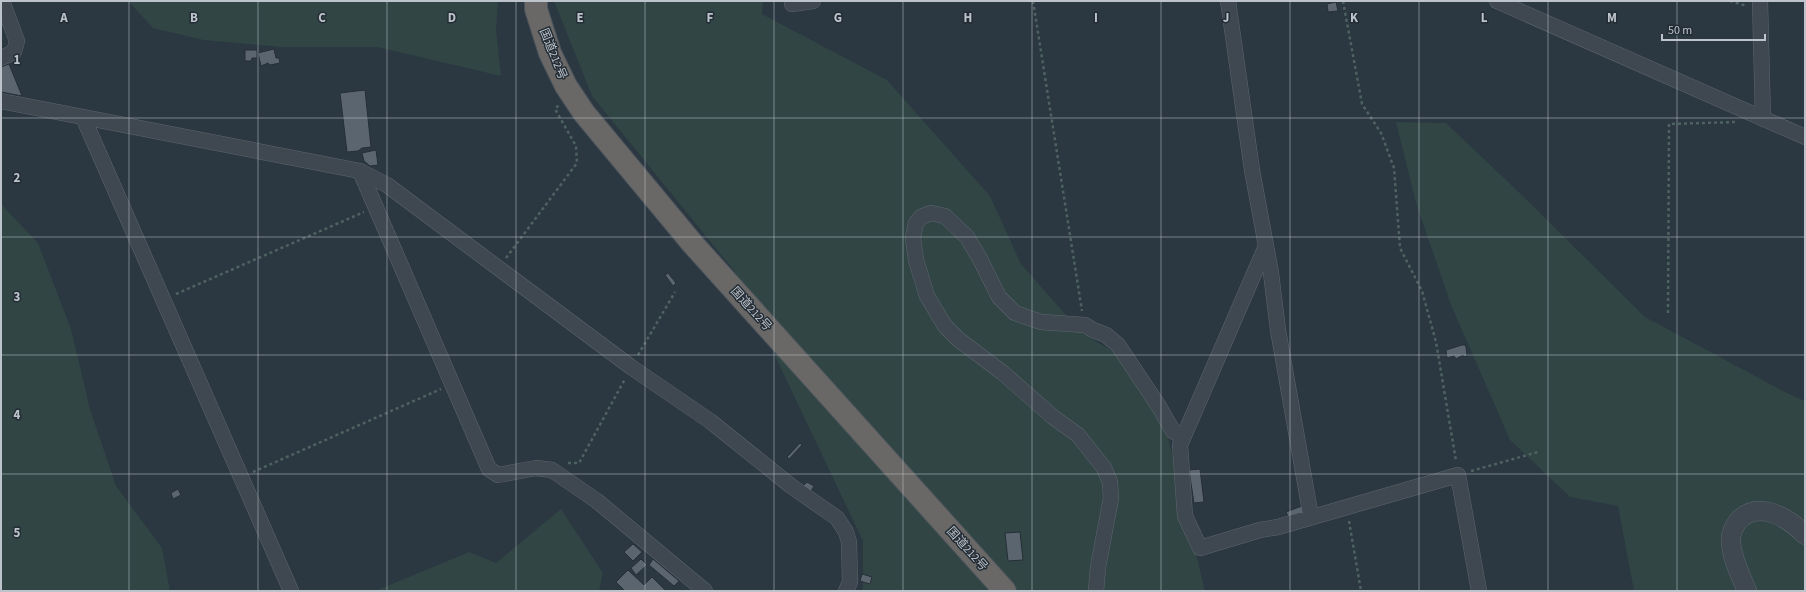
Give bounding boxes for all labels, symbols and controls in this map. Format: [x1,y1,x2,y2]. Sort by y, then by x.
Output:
text: A [59,9,68,27]
text: B [190,9,198,27]
text: C [318,9,326,27]
text: D [448,9,456,27]
text: E [576,9,584,27]
text: F [707,9,714,27]
text: G [834,9,842,27]
text: H [964,9,972,27]
text: I [1094,9,1098,27]
text: J [1223,9,1229,27]
text: K [1350,9,1359,27]
text: L [1481,9,1488,27]
text: M [1607,9,1617,27]
scale bar [1662,16,1765,42]
text: 50 m [1668,22,1692,39]
street label: 国道212号 [535,26,571,82]
text: 1 [14,51,21,69]
text: 2 [14,169,21,187]
street label: 国道212号 [727,283,775,335]
text: 3 [14,288,21,306]
text: 4 [14,406,21,424]
street label: 国道212号 [943,523,991,575]
text: 5 [14,524,21,542]

